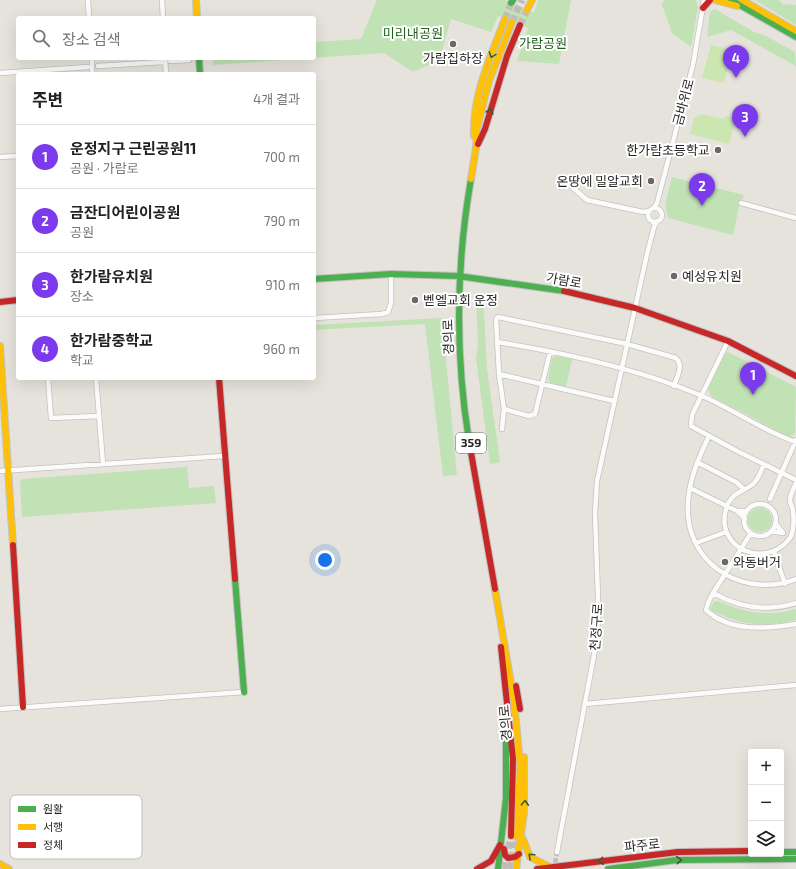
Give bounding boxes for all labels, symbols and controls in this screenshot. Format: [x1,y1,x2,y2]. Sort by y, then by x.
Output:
search box [16,16,316,60]
park label: 미리내공원 [383,25,443,41]
icon: search [30,27,52,49]
text: 장소 검색 [62,30,121,48]
park label: 가람공원 [519,35,567,51]
marker: 가람집하장 [448,39,458,49]
pin: 4 [723,45,749,78]
place label: 가람집하장 [423,50,483,66]
one-way arrow [488,52,496,59]
street label: 금바위로 [669,77,697,127]
text: 주변 [32,89,63,109]
text: 4개 결과 [253,91,300,107]
pin: 3 [732,104,758,137]
one-way arrow [485,108,494,115]
text: 운정지구 근린공원11 [70,139,197,157]
place label: 한가람초등학교 [626,142,710,158]
marker: 한가람초등학교 [713,145,723,155]
text: 1 [42,149,48,165]
text: 700 m [263,149,300,165]
text: 공원 · 가람로 [70,160,139,176]
place label: 온땅에 밀알교회 [556,173,643,189]
pin: 2 [689,173,715,206]
marker: 온땅에 밀알교회 [646,176,656,186]
text: 금잔디어린이공원 [70,203,180,221]
text: 2 [41,213,49,229]
text: 790 m [264,213,300,229]
text: 공원 [70,224,94,240]
text: 한가람유치원 [70,267,153,285]
place label: 예성유치원 [682,268,742,284]
street label: 가람로 [545,269,583,291]
marker: 예성유치원 [669,271,679,281]
text: 3 [41,277,49,293]
text: 910 m [265,277,300,293]
text: 장소 [70,288,94,304]
place label: 벧엘교회 운정 [423,292,498,308]
marker: 벧엘교회 운정 [410,295,420,305]
street label: 경의로 [439,319,457,355]
text: 한가람중학교 [70,331,153,349]
text: 4 [41,341,49,357]
text: 960 m [263,341,300,357]
text: 학교 [70,352,94,368]
pin: 1 [740,362,766,395]
road number: 359 [456,433,486,453]
your location [315,550,335,570]
place label: 와동버거 [733,554,781,570]
marker: 와동버거 [720,557,730,567]
street label: 천정구로 [586,603,606,651]
street label: 경의로 [495,704,515,742]
map controls [748,749,784,857]
button: + [748,749,784,785]
button: − [748,785,784,821]
legend [10,795,142,859]
one-way arrow [520,800,529,806]
text: 원활 [43,802,63,815]
text: 서행 [43,820,63,833]
button: layers [748,821,784,857]
street label: 파주로 [623,835,661,855]
text: 정체 [43,838,63,851]
one-way arrow [529,853,536,861]
one-way arrow [676,855,682,864]
one-way arrow [598,856,604,865]

